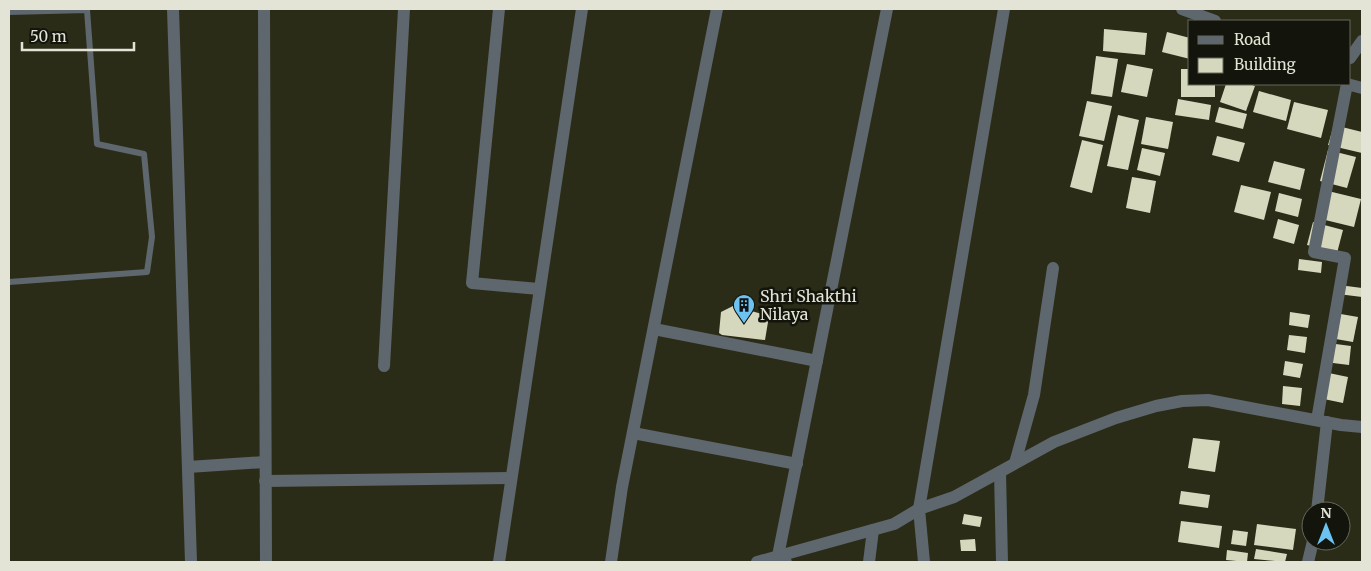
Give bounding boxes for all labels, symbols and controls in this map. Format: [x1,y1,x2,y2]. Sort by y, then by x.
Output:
scale bar [22,20,135,52]
legend [1188,20,1351,85]
text: 50 m [30,27,67,46]
text: Road [1234,30,1270,49]
text: Building [1234,55,1296,74]
place label: Shri Shakthi Nilaya [760,286,857,324]
building icon: Shri Shakthi Nilaya [732,293,756,324]
north arrow [1301,501,1351,551]
text: N [1320,504,1332,522]

